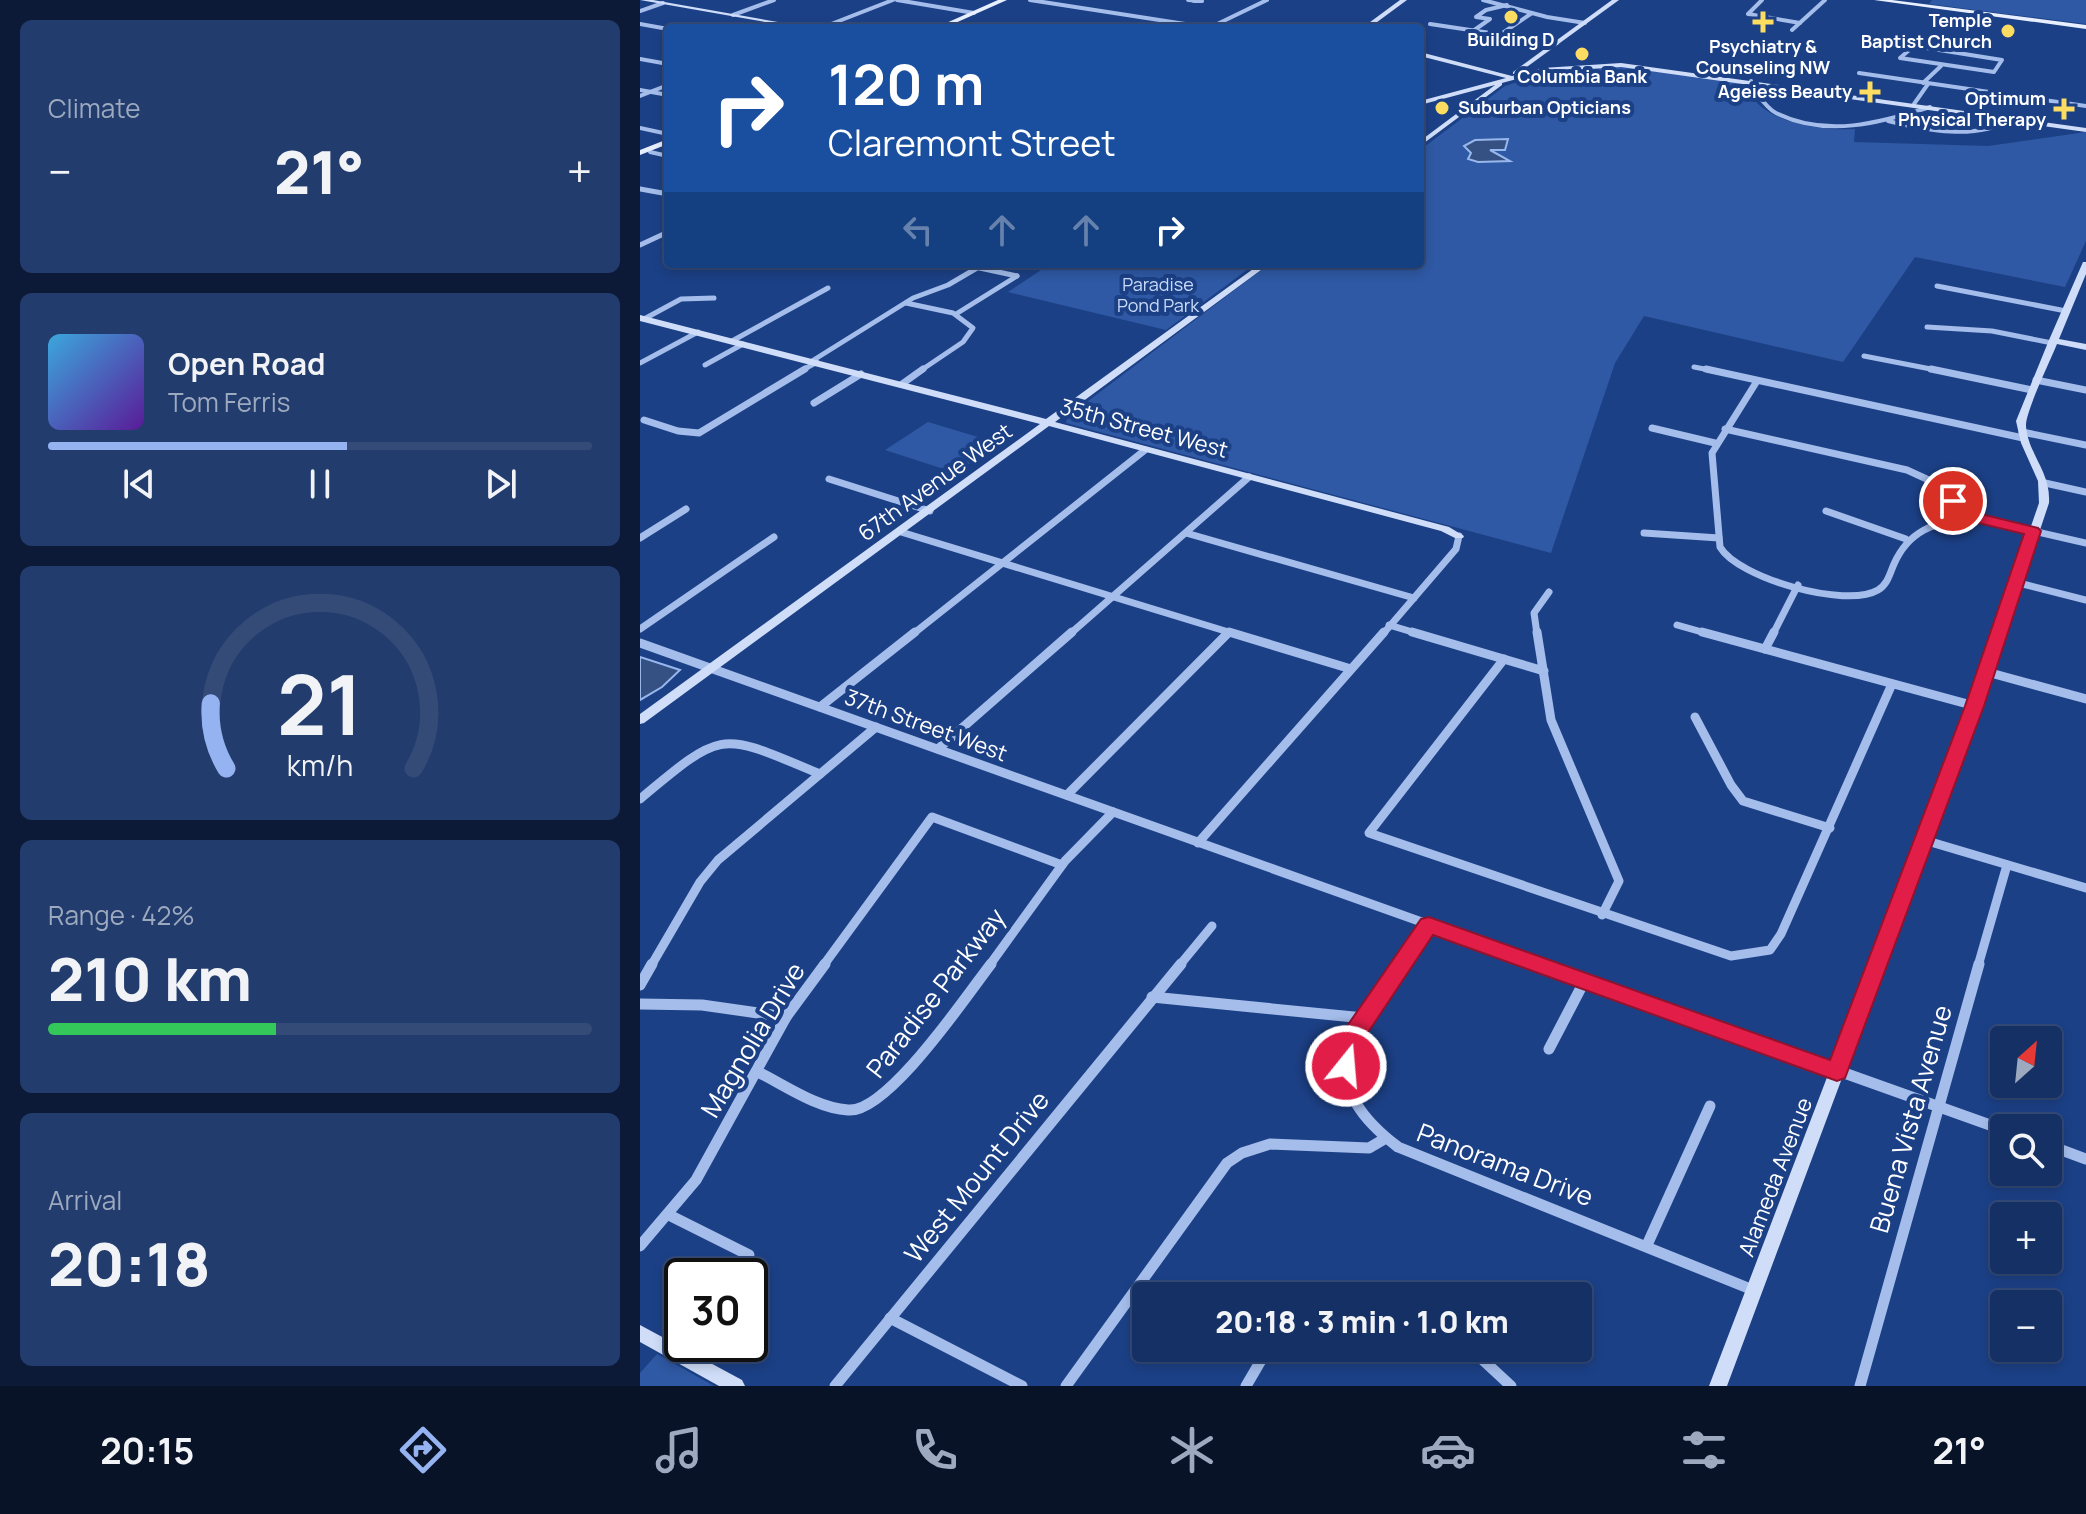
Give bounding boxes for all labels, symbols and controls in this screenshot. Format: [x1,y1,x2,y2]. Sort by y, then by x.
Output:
marker: Building D [1502,8,1520,26]
place label: Temple Baptist Church [1861,8,1992,53]
marker: Psychiatry & Counseling NW [1752,11,1774,33]
marker: Temple Baptist Church [1999,22,2017,40]
place label: Building D [1467,27,1555,51]
place label: Psychiatry & Counseling NW [1696,34,1830,79]
text: 120 m [828,45,984,122]
marker: Columbia Bank [1573,45,1591,63]
icon: right [696,56,800,160]
place label: Columbia Bank [1517,64,1648,88]
place label: Ageiess Beauty [1718,79,1852,103]
marker: Ageiess Beauty [1859,81,1881,103]
place label: Optimum Physical Therapy [1898,86,2046,131]
text: Climate [48,90,140,126]
place label: Suburban Opticians [1458,95,1631,119]
marker: Optimum Physical Therapy [2053,98,2075,120]
marker: Suburban Opticians [1433,99,1451,117]
text: Claremont Street [828,118,1116,167]
text: 21° [274,130,364,212]
text: − [48,141,72,201]
text: + [567,141,592,201]
icon: left [896,208,940,252]
icon: ahead [980,208,1024,252]
icon: ahead [1064,208,1108,252]
icon: right [1148,208,1192,252]
park label: Paradise Pond Park [1117,272,1200,317]
text: Open Road [168,343,325,384]
text: Tom Ferris [168,384,290,420]
street label: 35th Street West [1057,391,1231,465]
street label: 67th Avenue West [852,416,1018,548]
icon: previous [117,462,161,506]
icon: pause [298,462,342,506]
icon: next [479,462,523,506]
pin [1919,467,1987,535]
icon: arrive [1931,479,1975,523]
text: 21 [277,646,363,760]
street label: 37th Street West [841,682,1012,768]
text: km/h [287,746,353,785]
text: Range · 42% [48,897,195,933]
street label: Paradise Parkway [857,900,1013,1085]
text: 210 km [48,937,252,1019]
street label: Magnolia Drive [692,955,813,1124]
street label: Buena Vista Avenue [1860,1001,1960,1237]
position arrow [1304,1024,1388,1108]
north arrow [1990,1026,2062,1098]
map controls [1990,1026,2062,1362]
street label: West Mount Drive [896,1083,1057,1270]
street label: Alameda Avenue [1731,1093,1819,1261]
street label: Panorama Drive [1412,1114,1599,1214]
button: search [1990,1114,2062,1186]
text: Arrival [48,1182,122,1218]
button: + [1990,1202,2062,1274]
text: 20:18 [48,1222,211,1304]
speed limit sign: 30 [664,1258,768,1362]
button: − [1990,1290,2062,1362]
text: 20:18 · 3 min · 1.0 km [1215,1301,1509,1342]
icon: directions [395,1422,451,1478]
icon: music [651,1422,707,1478]
icon: phone [907,1422,963,1478]
icon: climate [1164,1422,1220,1478]
icon: car [1420,1422,1476,1478]
icon: filters [1676,1422,1732,1478]
text: 20:15 [100,1426,194,1475]
text: 21° [1932,1426,1986,1475]

